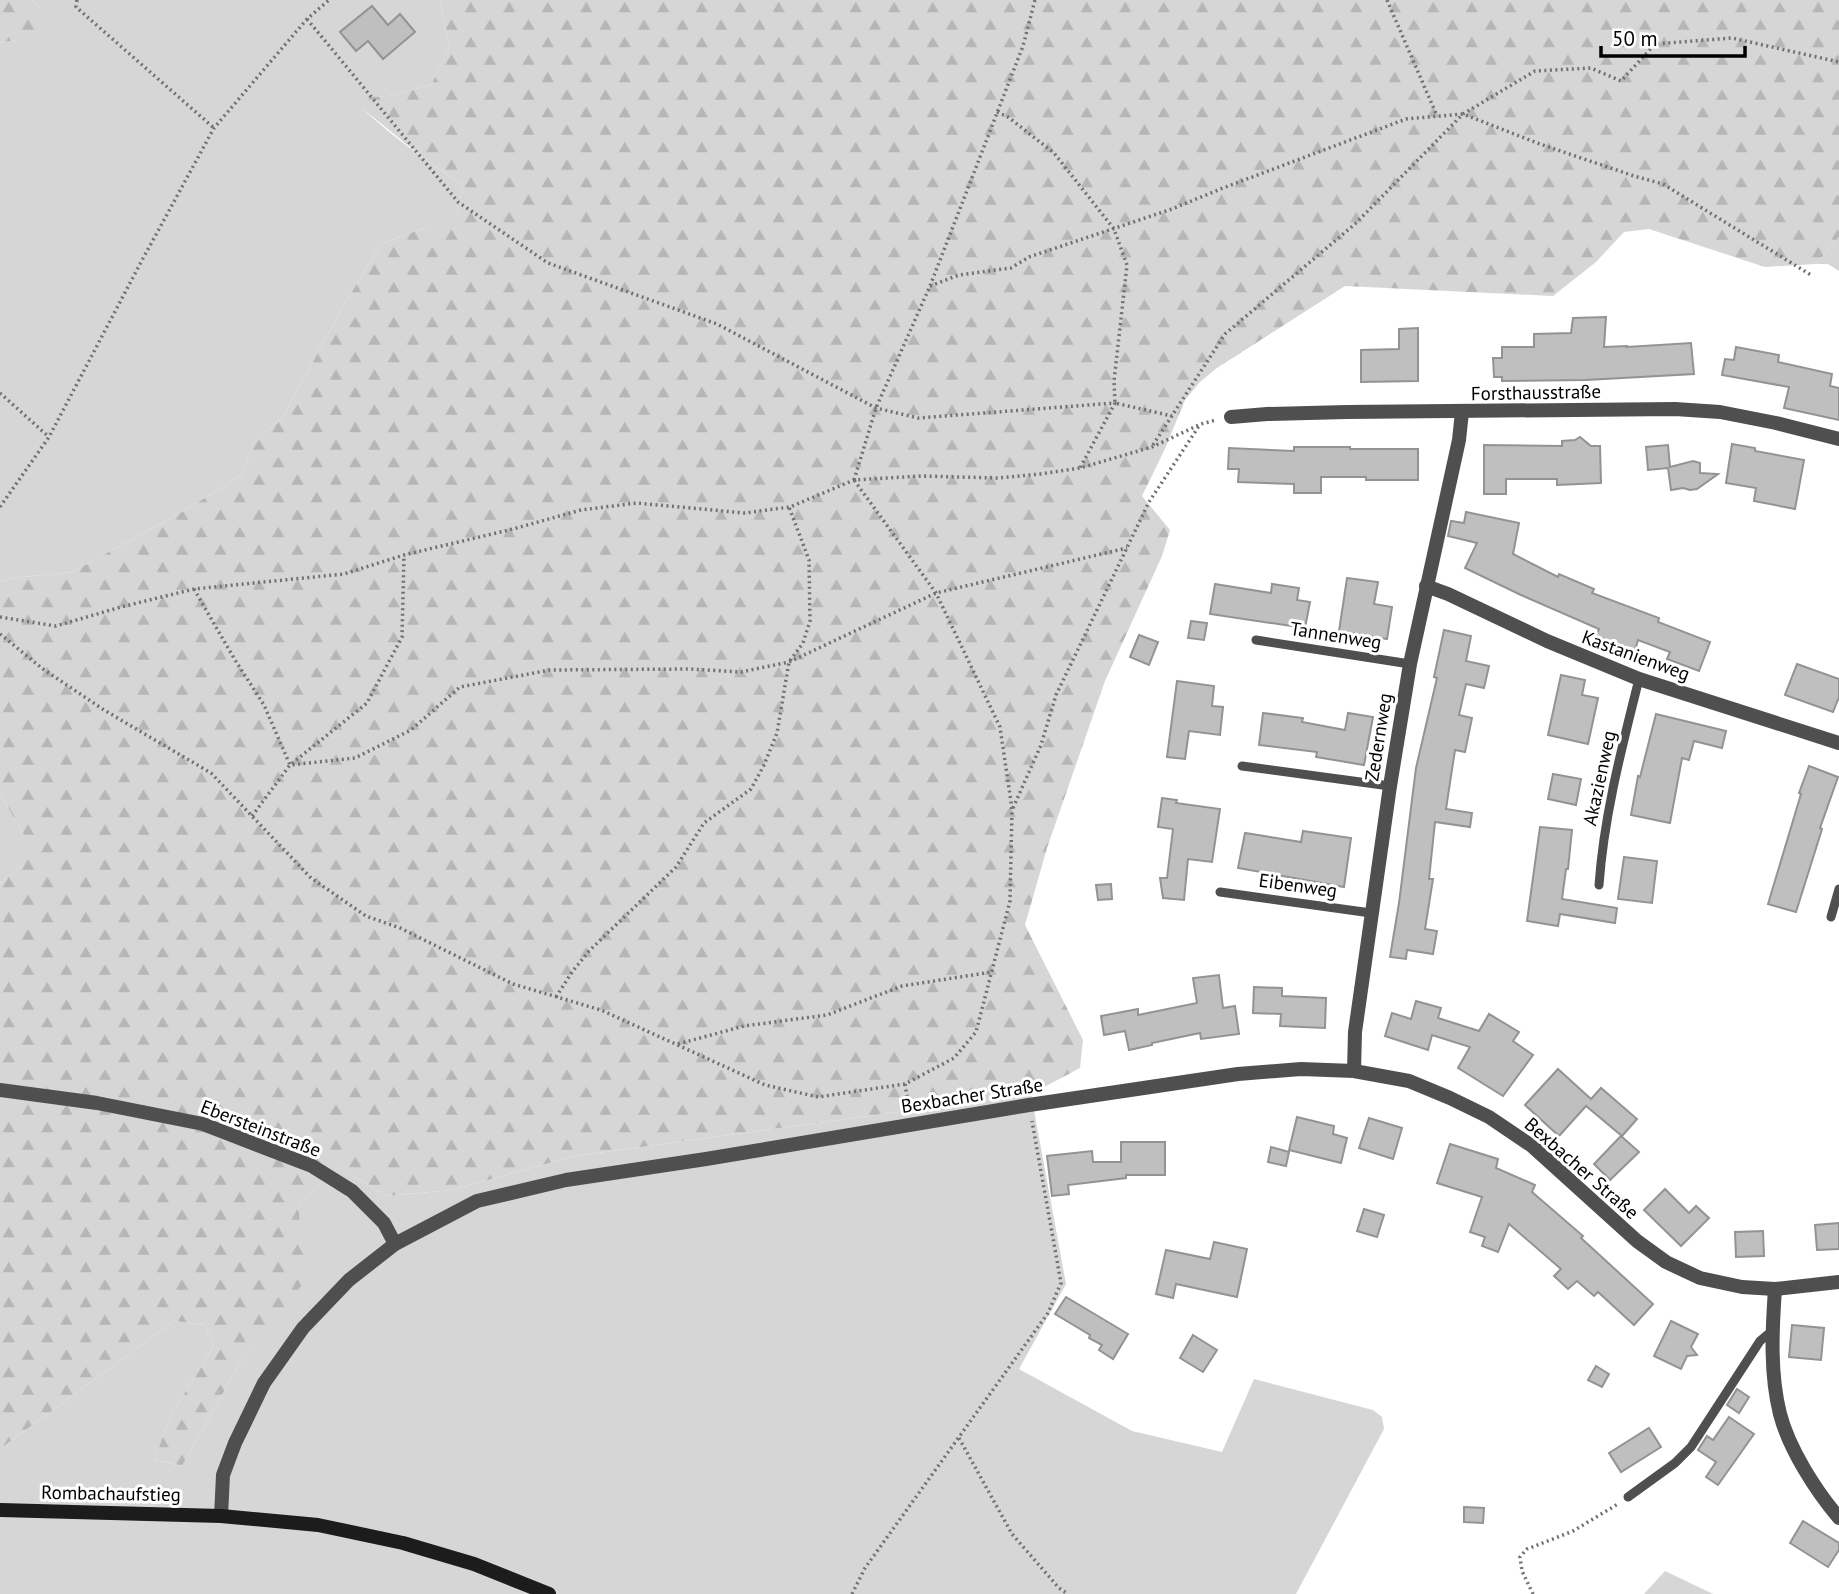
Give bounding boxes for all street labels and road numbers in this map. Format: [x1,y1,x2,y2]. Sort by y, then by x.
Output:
street label: Forsthausstraße [1471,379,1601,405]
street label: Tannenweg [1289,616,1383,654]
street label: Kastanienweg [1579,624,1693,686]
street label: Zedernweg [1359,691,1397,783]
street label: Akazienweg [1577,728,1621,828]
street label: Eibenweg [1257,868,1339,902]
street label: Bexbacher Straße [899,1072,1045,1118]
street label: Ebersteinstraße [197,1094,325,1162]
street label: Bexbacher Straße [1520,1112,1644,1224]
street label: Rombachaufstieg [41,1480,181,1506]

